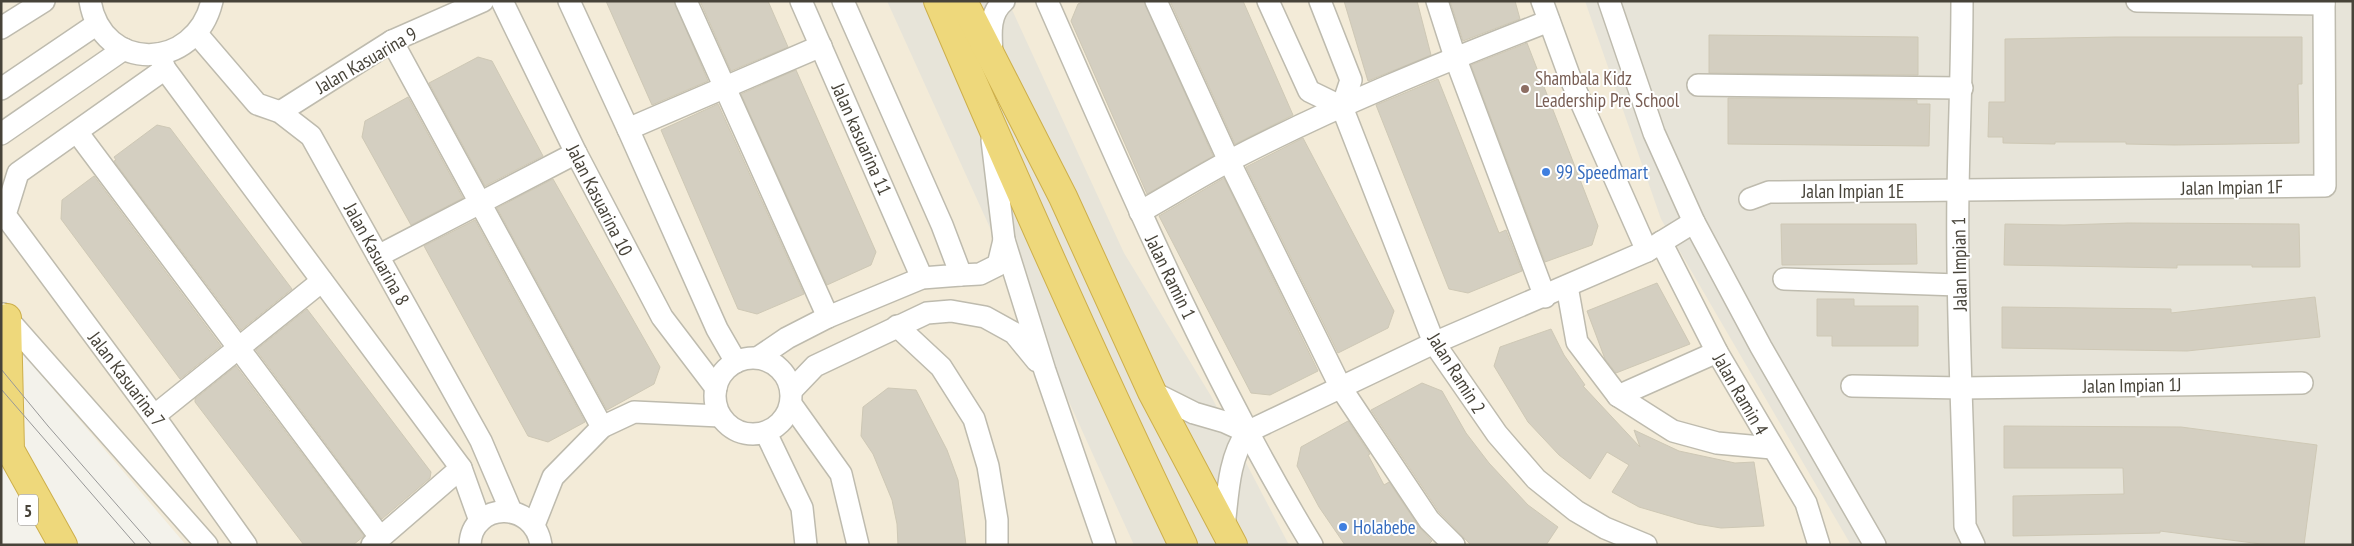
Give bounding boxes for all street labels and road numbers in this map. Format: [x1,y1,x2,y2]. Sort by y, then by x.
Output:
street label: Jalan Kasuarina 9 [310,21,421,99]
street label: Jalan kasuarina 11 [826,78,897,199]
street label: Jalan Kasuarina 10 [561,139,638,260]
street label: Jalan Impian 1F [2180,174,2283,200]
street label: Jalan Impian 1E [1801,179,1904,203]
street label: Jalan Kasuarina 8 [339,198,415,309]
street label: Jalan Impian 1 [1946,217,1972,312]
street label: Jalan Ramin 1 [1140,230,1202,323]
street label: Jalan Kasuarina 7 [83,326,171,431]
street label: Jalan Ramin 2 [1422,327,1491,418]
street label: Jalan Ramin 4 [1707,348,1774,440]
street label: Jalan Impian 1J [2081,372,2182,398]
road number: 5 [18,494,38,526]

